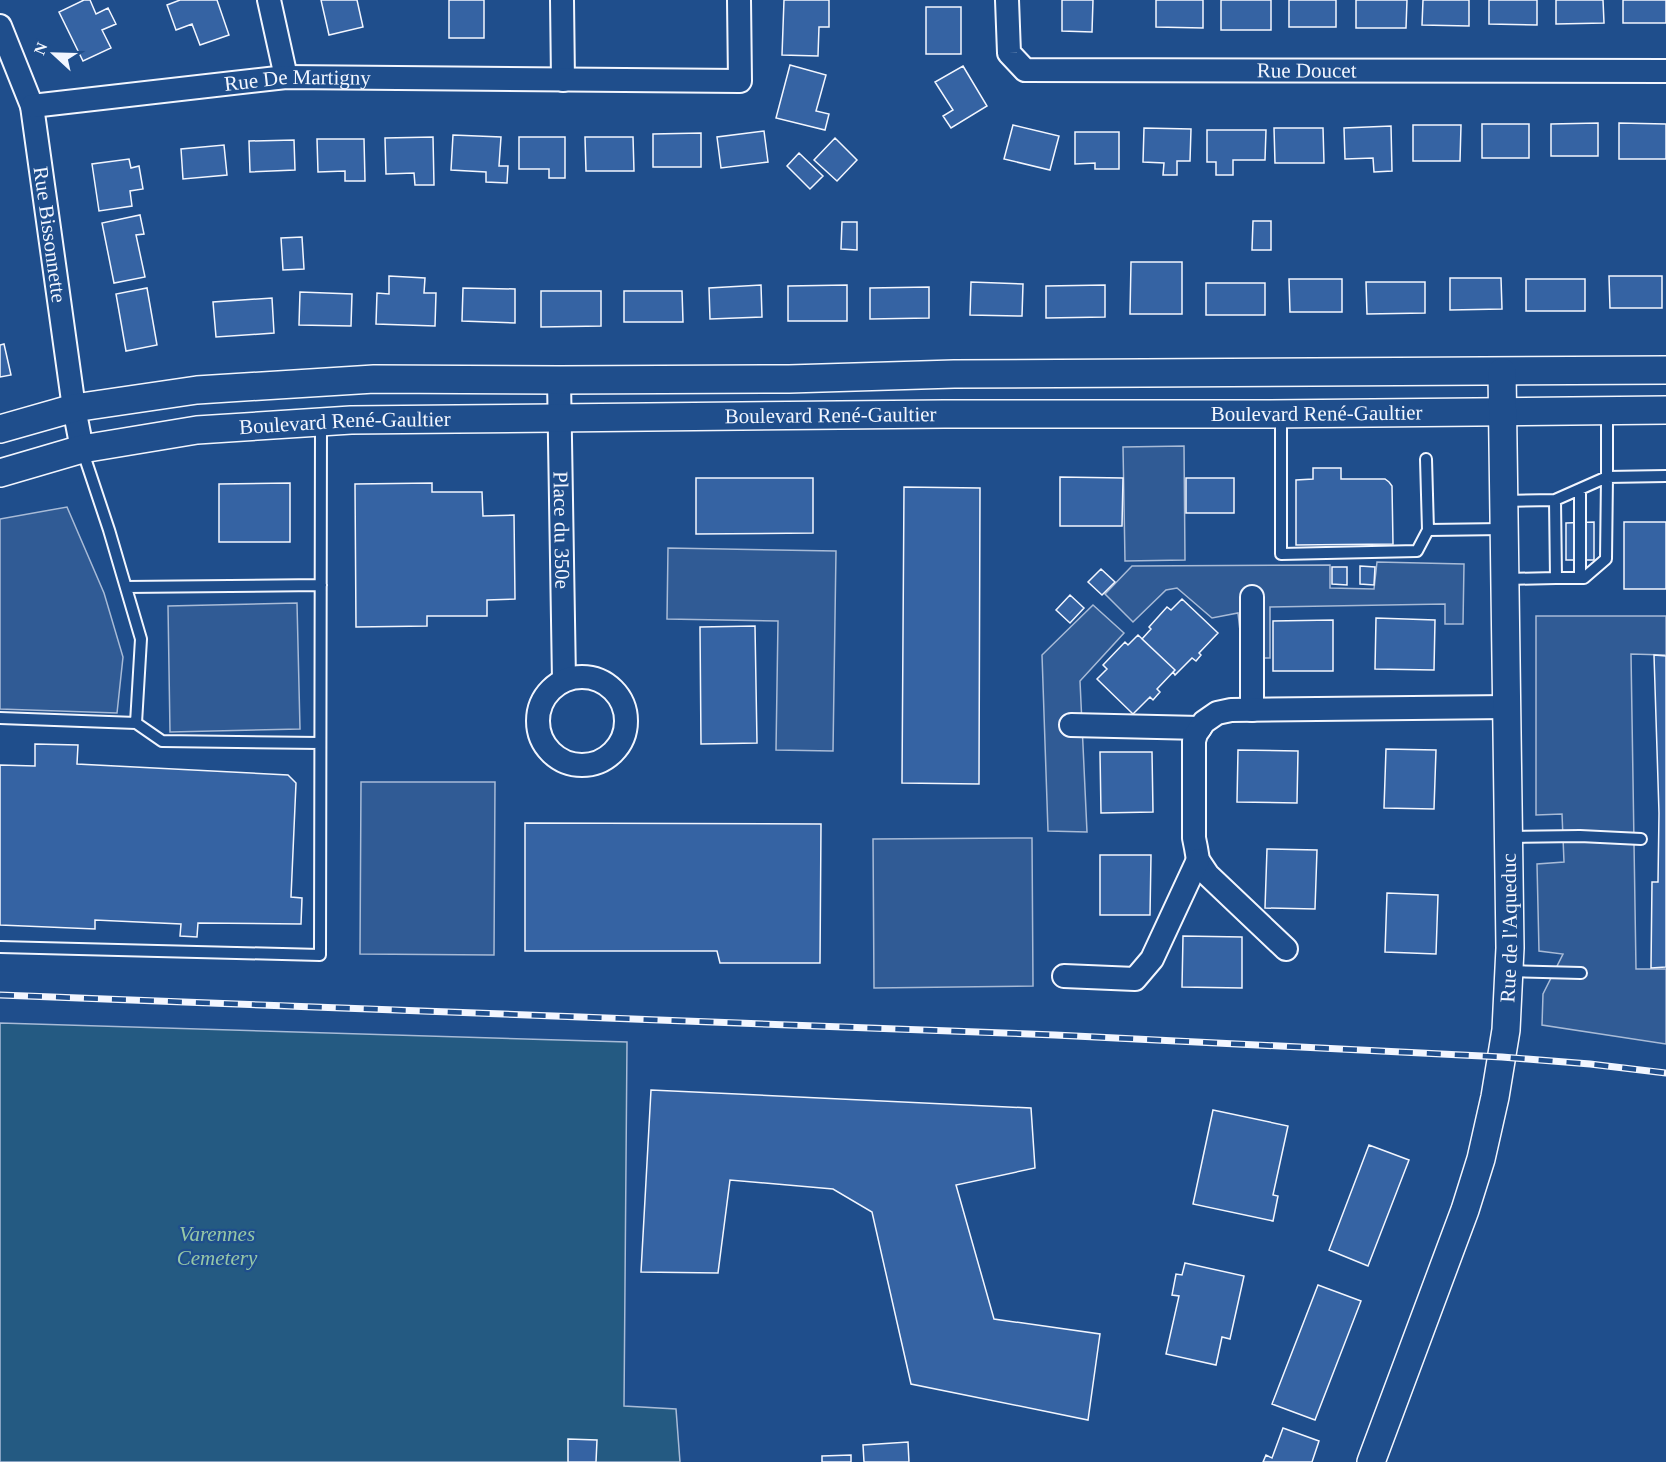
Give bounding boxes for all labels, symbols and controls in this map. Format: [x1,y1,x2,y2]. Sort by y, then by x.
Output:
north arrow [24,24,84,84]
text: N [31,40,51,57]
street label: Rue Doucet [1257,58,1357,83]
street label: Rue De Martigny [223,65,371,96]
street label: Rue Bissonnette [29,165,71,304]
street label: Boulevard René-Gaultier [1211,400,1423,426]
street label: Boulevard René-Gaultier [725,402,937,428]
street label: Boulevard René-Gaultier [238,407,451,439]
street label: Place du 350e [549,471,574,589]
street label: Rue de l'Aqueduc [1495,853,1522,1003]
park label: Varennes Cemetery [177,1222,258,1270]

